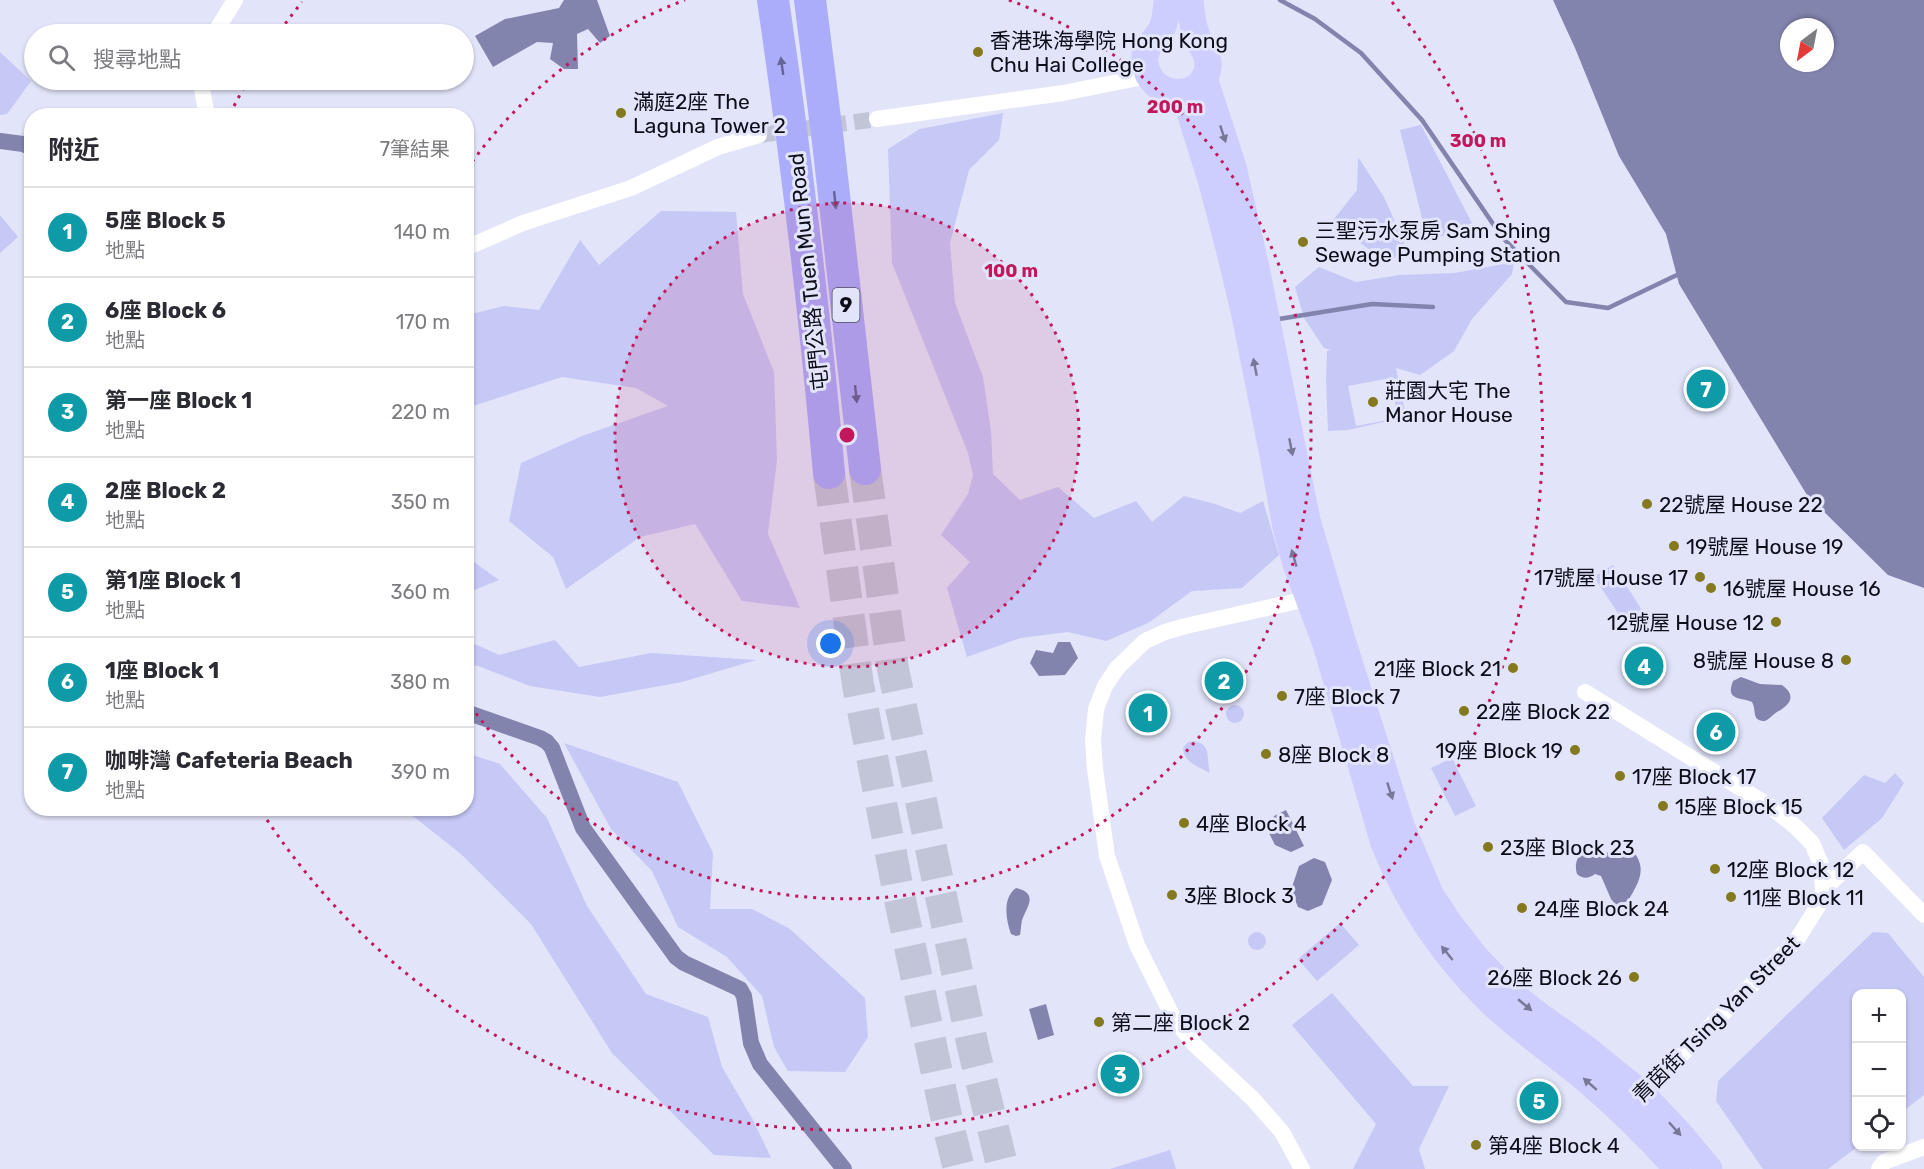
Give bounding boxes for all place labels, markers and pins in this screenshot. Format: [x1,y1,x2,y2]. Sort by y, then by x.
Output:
place label: 香港珠海學院 Hong Kong Chu Hai College [990,28,1228,77]
marker: 香港珠海學院 Hong Kong Chu Hai College [971,45,985,59]
place label: 滿庭2座 The Laguna Tower 2 [633,89,786,138]
marker: 滿庭2座 The Laguna Tower 2 [614,106,628,120]
place label: 三聖污水泵房 Sam Shing Sewage Pumping Station [1315,218,1561,267]
marker: 三聖污水泵房 Sam Shing Sewage Pumping Station [1296,235,1310,249]
pin: 7 [1686,366,1726,412]
place label: 莊園大宅 The Manor House [1385,378,1513,427]
marker: 莊園大宅 The Manor House [1366,395,1380,409]
centre of rings [837,425,857,445]
place label: 22號屋 House 22 [1659,492,1823,517]
marker: 22號屋 House 22 [1640,497,1654,511]
place label: 19號屋 House 19 [1686,534,1843,559]
marker: 19號屋 House 19 [1667,539,1681,553]
place label: 17號屋 House 17 [1534,565,1688,590]
marker: 17號屋 House 17 [1693,570,1707,584]
place label: 16號屋 House 16 [1723,576,1881,601]
marker: 16號屋 House 16 [1704,581,1718,595]
place label: 12號屋 House 12 [1607,610,1764,635]
marker: 12號屋 House 12 [1769,615,1783,629]
pin: 4 [1624,644,1664,688]
place label: 8號屋 House 8 [1693,648,1834,673]
marker: 8號屋 House 8 [1839,653,1853,667]
place label: 21座 Block 21 [1374,656,1501,681]
pin: 2 [1204,658,1244,704]
marker: 21座 Block 21 [1506,661,1520,675]
place label: 7座 Block 7 [1294,684,1400,709]
marker: 7座 Block 7 [1275,689,1289,703]
pin: 1 [1128,690,1168,736]
place label: 22座 Block 22 [1476,699,1610,724]
marker: 22座 Block 22 [1457,704,1471,718]
pin: 6 [1696,710,1736,754]
place label: 19座 Block 19 [1435,738,1563,763]
place label: 8座 Block 8 [1278,742,1389,767]
marker: 19座 Block 19 [1568,743,1582,757]
marker: 8座 Block 8 [1259,747,1273,761]
place label: 17座 Block 17 [1632,764,1756,789]
marker: 17座 Block 17 [1613,769,1627,783]
place label: 15座 Block 15 [1675,794,1803,819]
marker: 15座 Block 15 [1656,799,1670,813]
place label: 4座 Block 4 [1196,811,1307,836]
marker: 4座 Block 4 [1177,816,1191,830]
place label: 23座 Block 23 [1500,835,1635,860]
marker: 23座 Block 23 [1481,840,1495,854]
place label: 12座 Block 12 [1727,857,1854,882]
marker: 12座 Block 12 [1708,862,1722,876]
place label: 3座 Block 3 [1184,883,1294,908]
place label: 11座 Block 11 [1743,885,1864,910]
marker: 3座 Block 3 [1165,888,1179,902]
marker: 11座 Block 11 [1724,890,1738,904]
place label: 24座 Block 24 [1534,896,1669,921]
marker: 24座 Block 24 [1515,901,1529,915]
place label: 26座 Block 26 [1487,965,1622,990]
marker: 26座 Block 26 [1627,970,1641,984]
place label: 第二座 Block 2 [1111,1010,1250,1035]
marker: 第二座 Block 2 [1092,1015,1106,1029]
pin: 3 [1100,1052,1140,1096]
pin: 5 [1520,1078,1558,1124]
place label: 第4座 Block 4 [1488,1133,1620,1158]
marker: 第4座 Block 4 [1469,1138,1483,1152]

